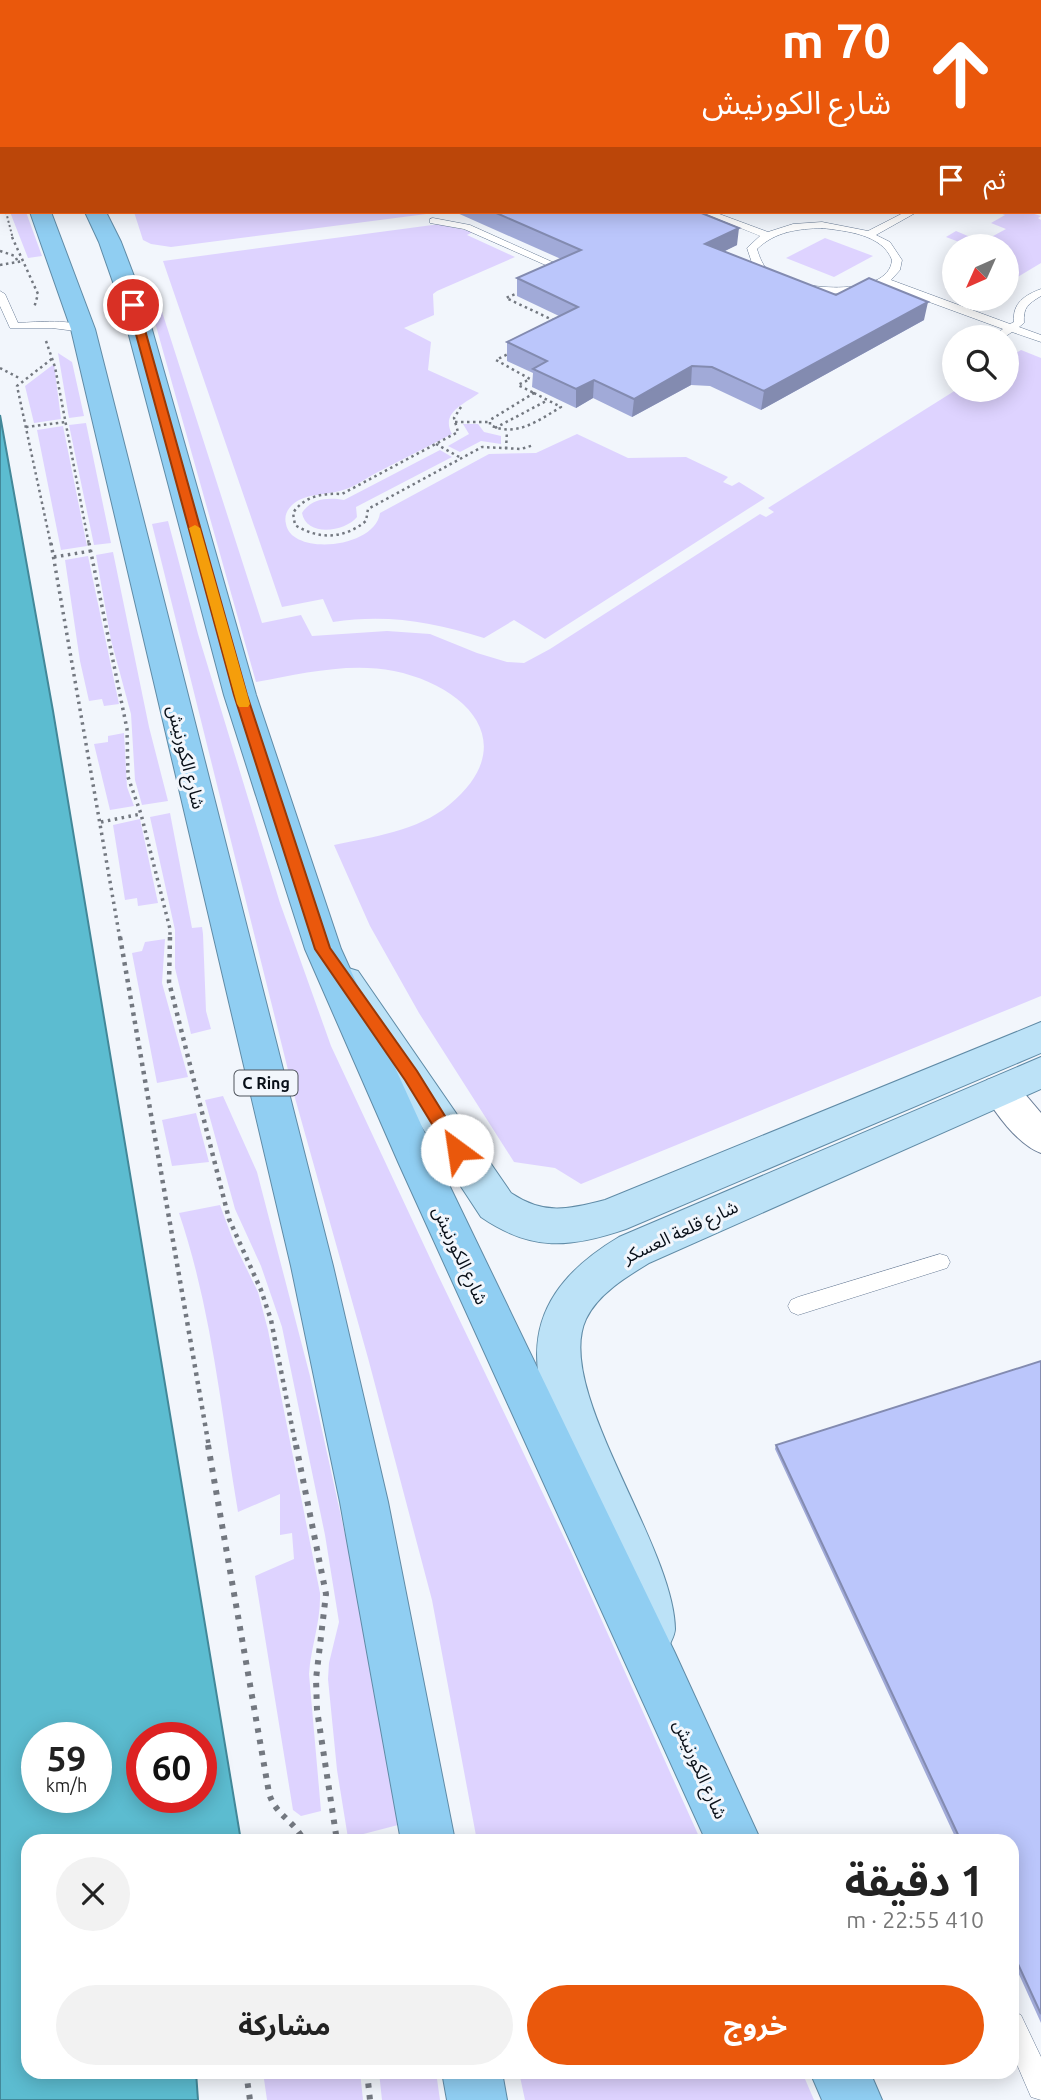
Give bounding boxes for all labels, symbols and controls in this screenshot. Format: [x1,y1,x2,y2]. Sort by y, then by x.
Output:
text: 70 m [782,12,891,67]
icon: ahead [915,28,1006,119]
text: شارع الكورنيش [702,84,891,120]
icon: arrive [932,161,970,199]
text: ثم [984,165,1006,194]
north arrow [942,234,1018,312]
map controls [942,234,1019,402]
pin [103,275,163,335]
icon: arrive [114,286,152,324]
button: search [942,325,1019,402]
street label: شارع الكورنيش [160,703,210,812]
road number: C Ring [234,1070,298,1096]
position arrow [420,1113,494,1187]
street label: شارع قلعة العسكر [618,1196,743,1271]
street label: شارع الكورنيش [425,1203,493,1310]
street label: شارع الكورنيش [666,1716,732,1824]
speed limit sign: 60 [126,1722,217,1813]
text: 59 [47,1738,86,1778]
text: km/h [46,1775,87,1795]
button: close [56,1857,130,1931]
text: 1 دقيقة [845,1857,984,1904]
text: 410 m · 22:55 [846,1907,984,1932]
button: مشاركة [56,1985,513,2065]
button: خروج [527,1985,984,2065]

